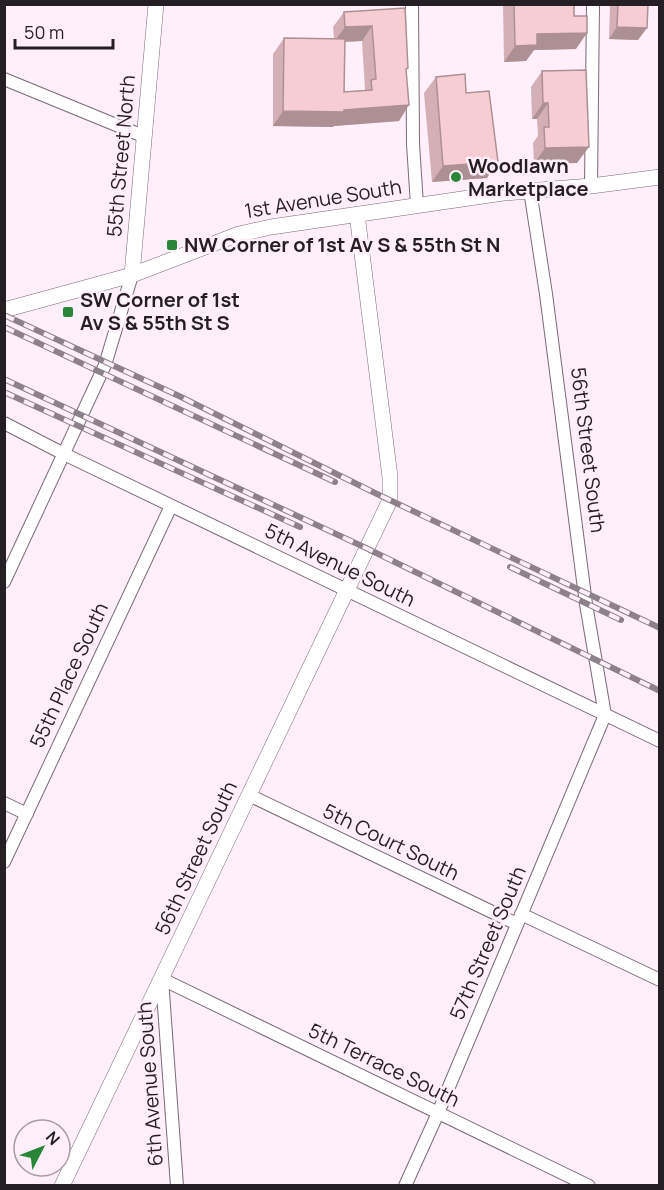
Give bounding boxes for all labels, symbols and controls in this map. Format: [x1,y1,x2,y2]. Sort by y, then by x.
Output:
scale bar [15,12,112,50]
text: 50 m [24,20,64,44]
street label: 55th Street North [100,74,141,238]
place label: Woodlawn Marketplace [468,152,589,202]
marker: Woodlawn Marketplace [449,170,463,184]
street label: 1st Avenue South [242,173,403,224]
place label: NW Corner of 1st Av S & 55th St N [184,231,500,258]
marker: NW Corner of 1st Av S & 55th St N [165,238,179,252]
place label: SW Corner of 1st Av S & 55th St S [80,286,240,336]
marker: SW Corner of 1st Av S & 55th St S [61,305,75,319]
street label: 56th Street South [565,366,612,534]
street label: 5th Avenue South [261,517,420,613]
street label: 55th Place South [23,598,114,752]
street label: 56th Street South [148,777,243,939]
street label: 5th Court South [319,797,464,886]
street label: 57th Street South [443,862,532,1024]
street label: 6th Avenue South [130,1001,169,1167]
street label: 5th Terrace South [304,1016,464,1113]
north arrow [12,1118,72,1178]
text: N [41,1126,65,1150]

